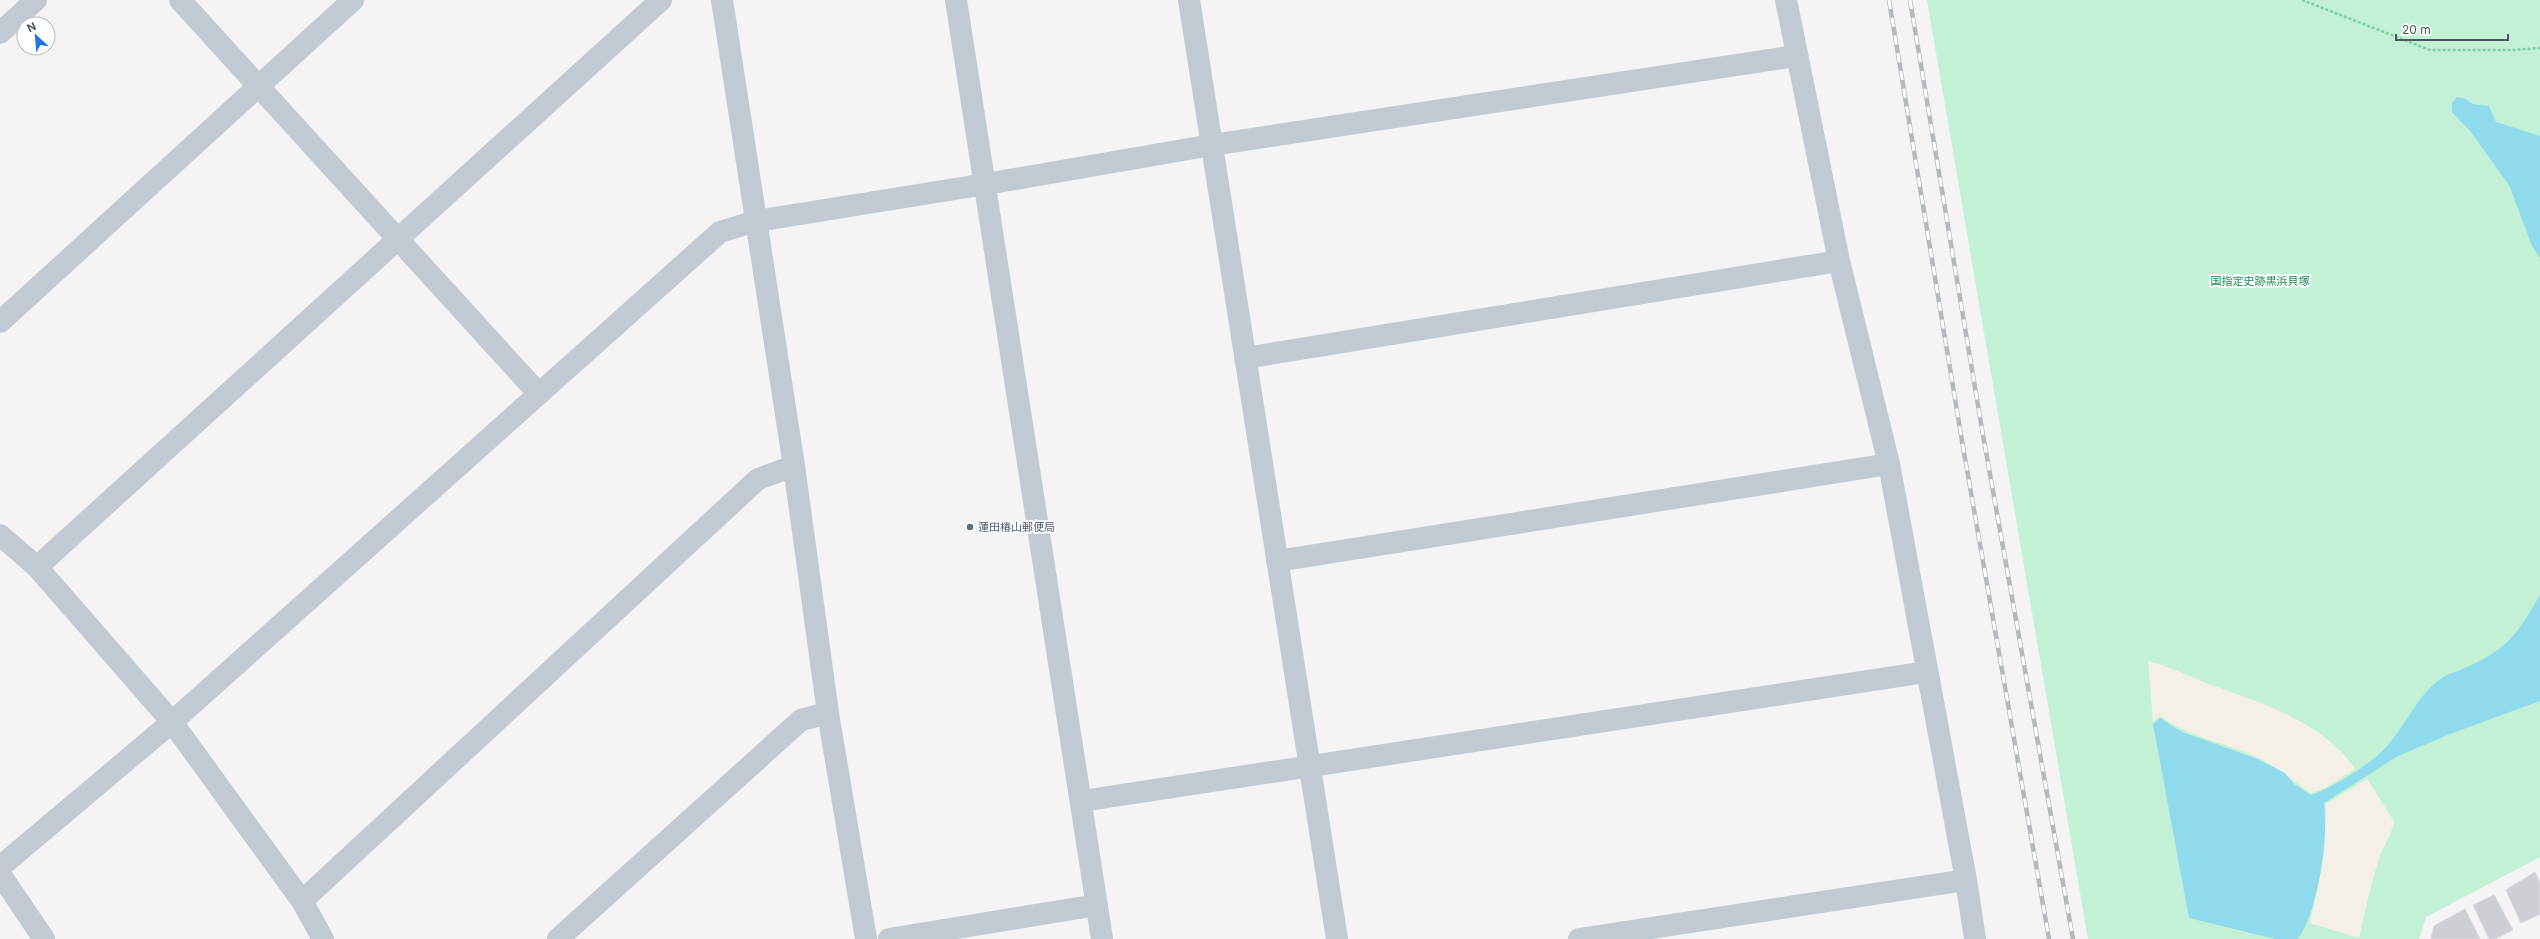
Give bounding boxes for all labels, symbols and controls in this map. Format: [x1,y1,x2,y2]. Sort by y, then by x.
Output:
north arrow [16,16,56,56]
scale bar [2396,16,2508,42]
text: N [25,19,38,35]
text: 20 m [2402,22,2431,37]
park label: 国指定史跡黒浜貝塚 [2211,274,2310,288]
place label: 蓮田椿山郵便局 [978,520,1055,534]
marker: 蓮田椿山郵便局 [965,522,975,532]

